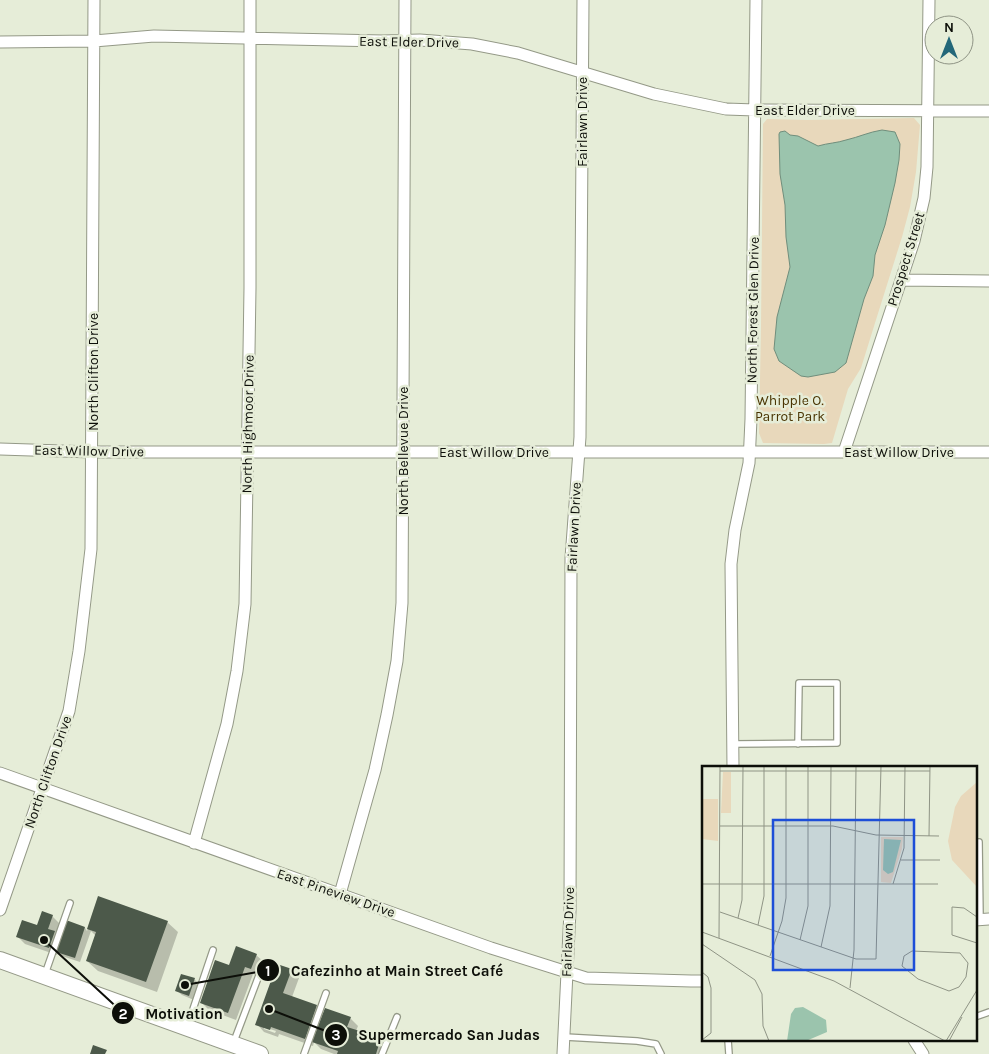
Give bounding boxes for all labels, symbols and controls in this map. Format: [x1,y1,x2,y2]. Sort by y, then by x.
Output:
north arrow [924,15,974,65]
text: N [944,19,954,36]
street label: East Elder Drive [359,33,459,51]
street label: Fairlawn Drive [574,77,591,167]
street label: East Elder Drive [755,102,855,119]
street label: Prospect Street [884,210,928,308]
street label: North Forest Glen Drive [743,237,763,383]
street label: North Clifton Drive [85,313,102,431]
street label: North Highmoor Drive [238,355,258,493]
street label: North Bellevue Drive [395,387,412,515]
park label: Whipple O. Parrot Park [755,392,825,425]
street label: East Willow Drive [34,442,144,460]
street label: East Willow Drive [439,444,549,461]
street label: East Willow Drive [844,444,954,461]
street label: Fairlawn Drive [563,482,585,572]
street label: North Clifton Drive [21,713,75,831]
inset map [702,766,976,1042]
street label: East Pineview Drive [275,865,397,921]
street label: Fairlawn Drive [558,887,578,977]
callout: Cafezinho at Main Street Café [256,955,513,985]
text: 1 [265,962,271,980]
text: Cafezinho at Main Street Café [291,962,503,980]
callout: Motivation [110,998,233,1028]
text: 2 [118,1005,128,1023]
text: Motivation [145,1005,223,1023]
callout: Supermercado San Judas [323,1020,550,1050]
text: 3 [331,1026,341,1044]
text: Supermercado San Judas [358,1026,540,1044]

